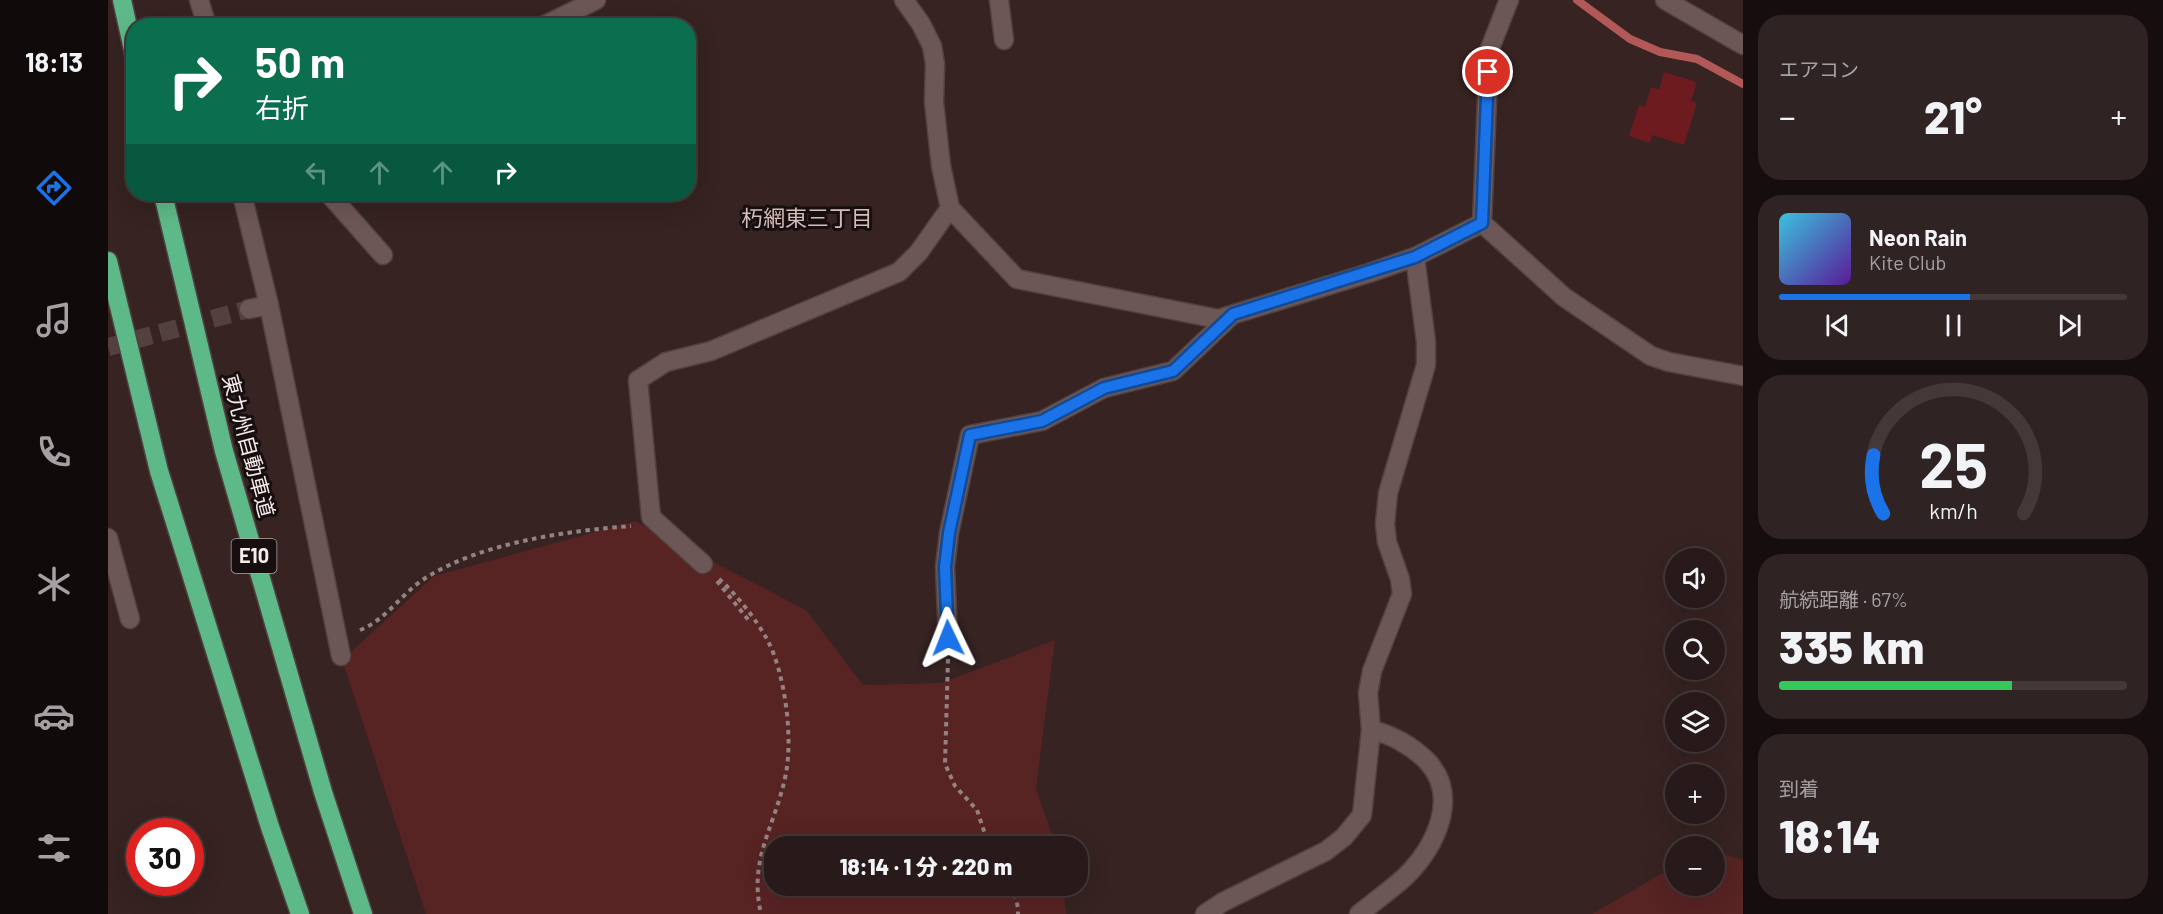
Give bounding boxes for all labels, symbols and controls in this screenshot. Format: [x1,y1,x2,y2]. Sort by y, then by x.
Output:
text: 50 m [255,36,345,86]
icon: right [156,42,234,120]
text: 18:13 [25,45,83,77]
pin [1462,46,1513,97]
icon: arrive [1471,55,1504,88]
text: エアコン [1779,57,1859,81]
text: 21° [1924,89,1982,143]
text: 右折 [255,91,309,123]
text: − [1779,96,1796,136]
text: + [2110,96,2127,136]
icon: left [300,156,333,189]
icon: ahead [363,156,396,189]
icon: ahead [426,156,459,189]
icon: right [489,156,522,189]
icon: directions [33,167,75,209]
district label: 朽網東三丁目 [741,204,873,230]
text: Neon Rain [1869,224,1967,250]
text: Kite Club [1869,250,1946,274]
icon: music [33,299,75,341]
icon: previous [1821,309,1854,342]
icon: pause [1937,309,1970,342]
icon: next [2053,309,2086,342]
street label: 東九州自動車道 [218,371,281,520]
text: 25 [1919,426,1987,500]
icon: phone [33,431,75,473]
text: km/h [1929,498,1977,523]
road number: E10 [232,539,276,573]
map controls [1665,548,1725,896]
button: sound [1665,548,1725,608]
icon: climate [33,563,75,605]
text: 航続距離 · 67% [1779,587,1908,611]
position arrow [916,606,980,670]
text: 335 km [1779,619,1924,673]
button: search [1665,620,1725,680]
button: layers [1665,692,1725,752]
icon: car [33,695,75,737]
button: + [1665,764,1725,824]
text: 到着 [1779,776,1819,800]
text: 18:14 [1779,808,1881,862]
speed limit sign: 30 [126,818,204,896]
icon: filters [33,827,75,869]
button: − [1665,836,1725,896]
text: 18:14 · 1 分 · 220 m [840,853,1012,879]

